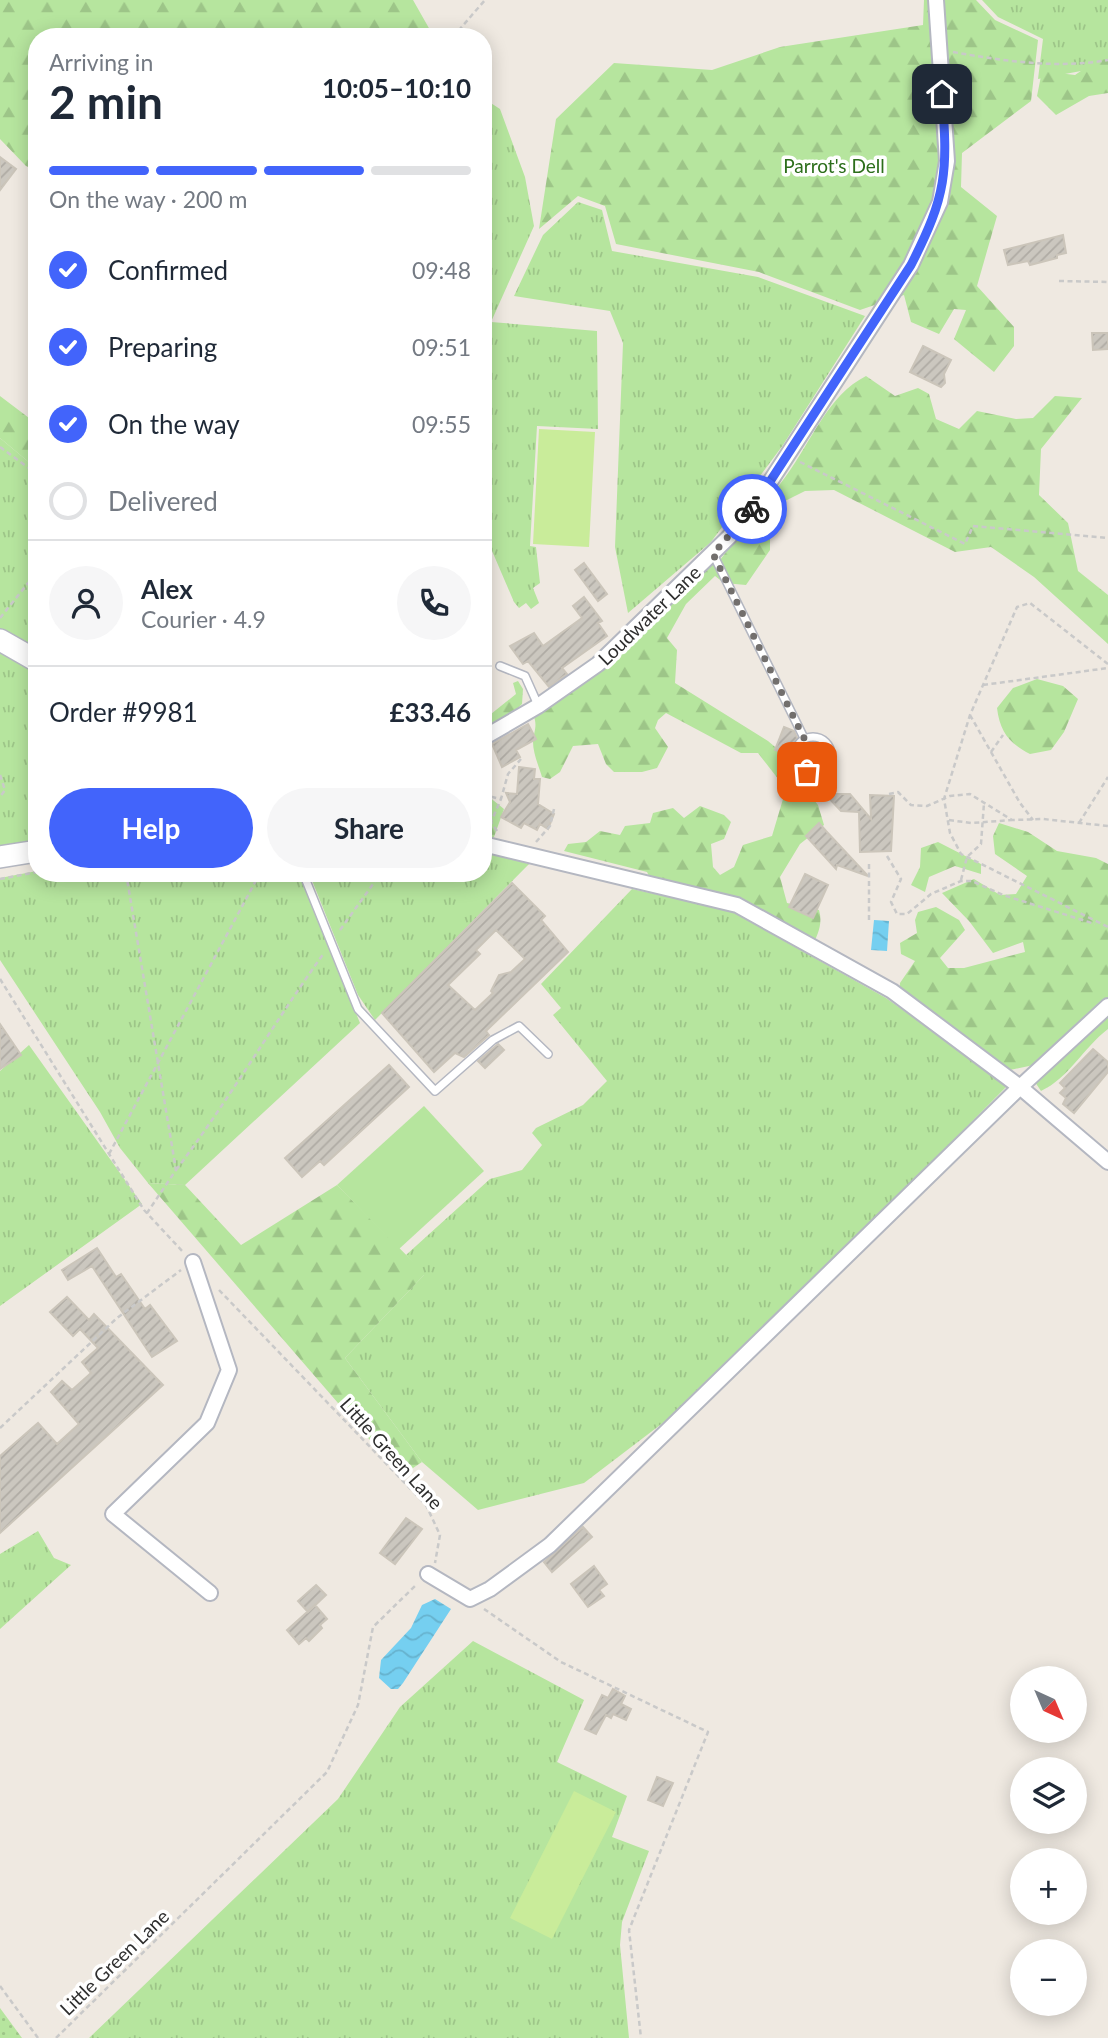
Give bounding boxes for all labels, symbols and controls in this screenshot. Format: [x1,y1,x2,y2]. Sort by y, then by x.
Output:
text: Arriving in [49,48,153,76]
pin [912,64,972,124]
text: 10:05–10:10 [322,72,471,104]
text: 2 min [49,74,163,129]
icon: home [923,75,961,113]
park label: Parrot's Dell [783,154,885,177]
text: On the way · 200 m [49,185,248,213]
icon: check [49,251,87,289]
text: Confirmed [108,254,228,286]
text: 09:48 [412,256,471,284]
icon: check [49,328,87,366]
text: Preparing [108,331,217,363]
text: 09:51 [412,333,471,361]
icon: check [49,405,87,443]
text: On the way [108,408,240,440]
text: 09:55 [412,410,471,438]
courier [717,474,787,544]
text: Delivered [108,485,218,517]
icon: bike [733,490,771,528]
street label: Loudwater Lane [593,560,705,670]
button: person [49,566,123,640]
button: phone [397,566,471,640]
text: Alex [141,573,193,605]
text: Courier · 4.9 [141,605,266,633]
text: Order #9981 [49,696,198,728]
text: £33.46 [389,696,471,728]
pin [777,742,837,802]
icon: bag [788,753,826,791]
button: Help [49,788,253,868]
button: Share [267,788,471,868]
street label: Little Green Lane [336,1392,448,1514]
north arrow [1010,1666,1087,1743]
map controls [1010,1666,1087,2016]
button: layers [1010,1757,1087,1834]
button: + [1010,1848,1087,1925]
street label: Little Green Lane [55,1904,173,2020]
button: − [1010,1939,1087,2016]

